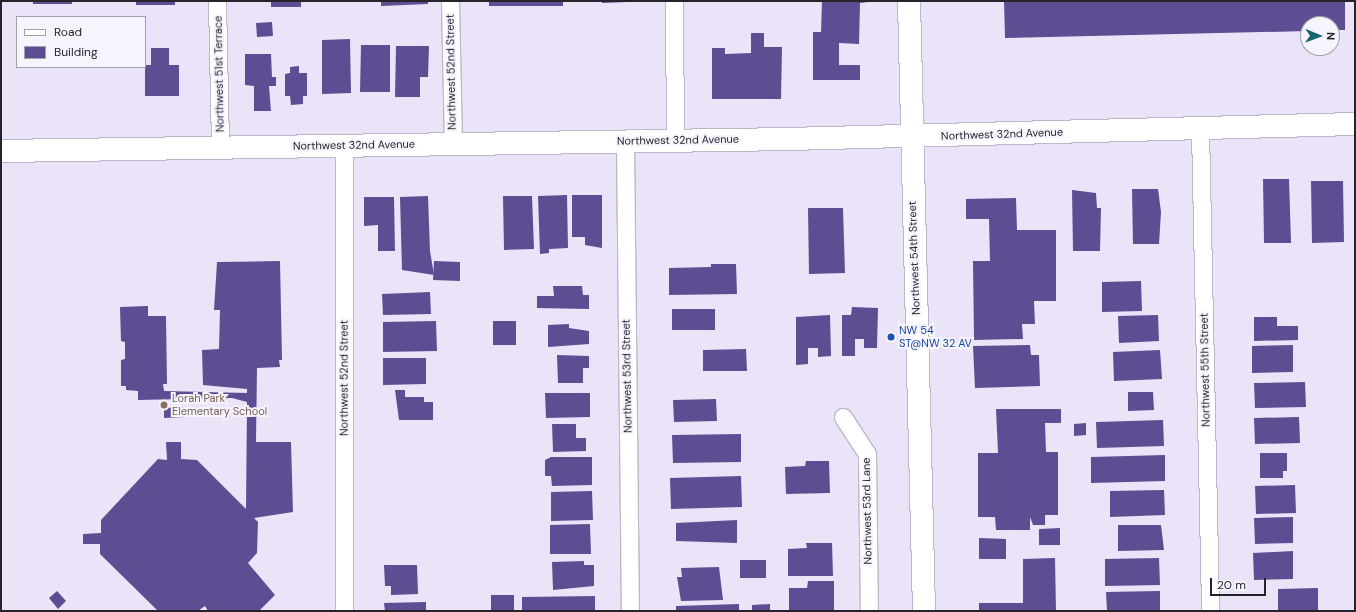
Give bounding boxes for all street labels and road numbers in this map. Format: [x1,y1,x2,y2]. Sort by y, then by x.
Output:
street label: Northwest 52nd Street [443,14,459,130]
street label: Northwest 51st Terrace [211,16,227,132]
street label: Northwest 32nd Avenue [941,125,1063,143]
street label: Northwest 32nd Avenue [617,132,739,148]
street label: Northwest 32nd Avenue [293,137,415,153]
street label: Northwest 54th Street [905,201,923,315]
street label: Northwest 55th Street [1197,313,1213,427]
street label: Northwest 53rd Street [619,319,635,433]
street label: Northwest 52nd Street [337,320,351,436]
street label: Northwest 53rd Lane [859,457,875,565]

